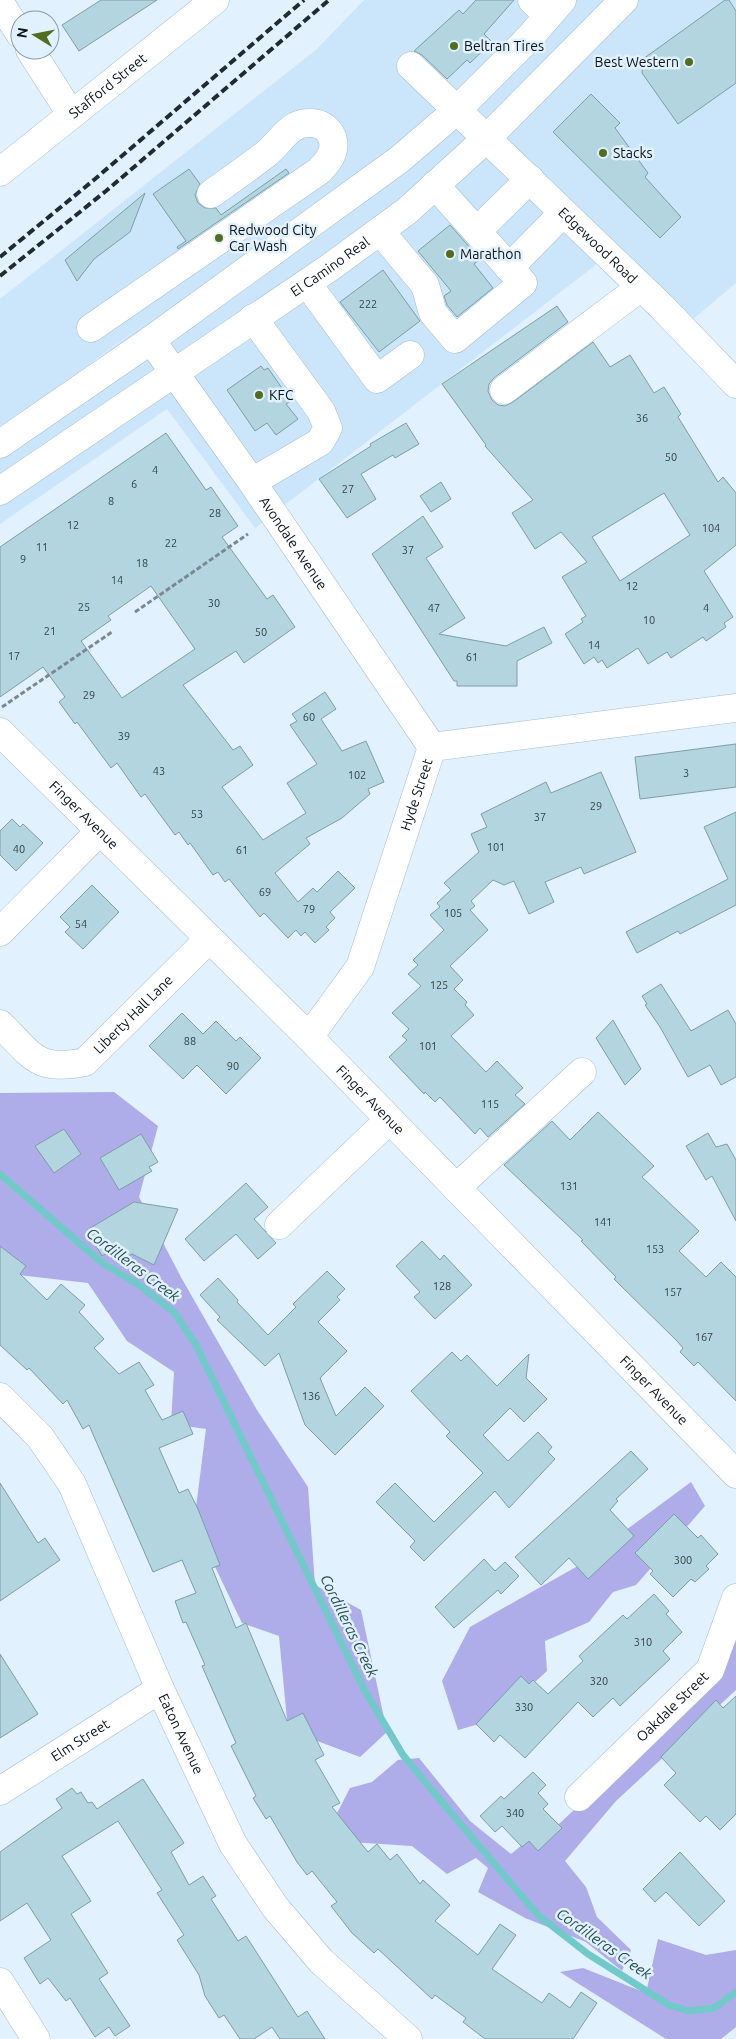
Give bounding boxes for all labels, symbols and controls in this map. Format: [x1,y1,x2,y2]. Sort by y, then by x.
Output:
north arrow [10,10,60,60]
text: N [13,26,31,39]
place label: Beltran Tires [464,38,544,54]
marker: Beltran Tires [448,40,460,52]
street label: Stafford Street [66,50,150,122]
place label: Best Western [595,54,679,70]
marker: Best Western [683,56,695,68]
place label: Stacks [613,145,653,161]
marker: Stacks [597,147,609,159]
street label: Edgewood Road [555,204,640,287]
place label: Redwood City Car Wash [229,222,317,254]
marker: Redwood City Car Wash [213,232,225,244]
street label: El Camino Real [287,233,373,300]
place label: Marathon [460,246,522,262]
marker: Marathon [444,248,456,260]
house number: 222 [359,298,377,310]
place label: KFC [269,387,294,403]
marker: KFC [253,389,265,401]
house number: 36 [636,412,648,424]
house number: 50 [665,451,677,463]
house number: 4 [152,464,158,476]
house number: 6 [131,478,137,490]
house number: 27 [342,483,354,495]
street label: Avondale Avenue [256,493,331,593]
house number: 8 [108,495,114,507]
house number: 28 [209,507,221,519]
house number: 12 [67,519,79,531]
house number: 104 [702,522,720,534]
house number: 22 [165,537,177,549]
house number: 11 [36,541,48,553]
house number: 37 [402,544,414,556]
house number: 9 [20,553,26,565]
house number: 18 [136,557,148,569]
house number: 14 [111,574,123,586]
house number: 12 [626,580,638,592]
house number: 30 [208,597,220,609]
house number: 25 [78,601,90,613]
house number: 47 [428,602,440,614]
house number: 4 [703,602,709,614]
house number: 10 [643,614,655,626]
house number: 21 [44,625,56,637]
house number: 50 [255,626,267,638]
house number: 14 [588,639,600,651]
house number: 17 [8,650,20,662]
house number: 61 [466,651,478,663]
house number: 29 [83,689,95,701]
house number: 60 [303,711,315,723]
house number: 39 [118,730,130,742]
street label: Hyde Street [397,756,436,833]
house number: 43 [153,765,165,777]
house number: 3 [683,767,689,779]
house number: 102 [348,769,366,781]
street label: Finger Avenue [46,777,122,852]
house number: 29 [590,800,602,812]
house number: 53 [191,808,203,820]
house number: 37 [534,811,546,823]
house number: 101 [487,841,505,853]
house number: 40 [13,843,25,855]
house number: 61 [236,844,248,856]
house number: 69 [259,886,271,898]
house number: 79 [303,903,315,915]
house number: 105 [444,907,462,919]
house number: 54 [75,918,87,930]
street label: Liberty Hall Lane [90,972,176,1057]
house number: 125 [430,979,448,991]
house number: 88 [184,1035,196,1047]
house number: 101 [419,1040,437,1052]
house number: 90 [227,1060,239,1072]
street label: Finger Avenue [333,1062,408,1138]
house number: 115 [481,1098,499,1110]
house number: 131 [560,1180,578,1192]
house number: 141 [594,1216,612,1228]
water label: Cordilleras Creek [83,1224,183,1305]
house number: 153 [646,1243,664,1255]
house number: 128 [433,1280,451,1292]
house number: 157 [664,1286,682,1298]
house number: 167 [695,1331,713,1343]
street label: Finger Avenue [617,1352,691,1428]
house number: 136 [302,1390,320,1402]
house number: 300 [674,1554,692,1566]
water label: Cordilleras Creek [317,1572,382,1680]
house number: 310 [634,1636,652,1648]
street label: Oakdale Street [633,1668,712,1745]
house number: 320 [590,1675,608,1687]
street label: Eaton Avenue [155,1691,207,1777]
house number: 330 [515,1701,533,1713]
street label: Elm Street [48,1715,113,1764]
house number: 340 [506,1807,524,1819]
water label: Cordilleras Creek [553,1904,655,1983]

